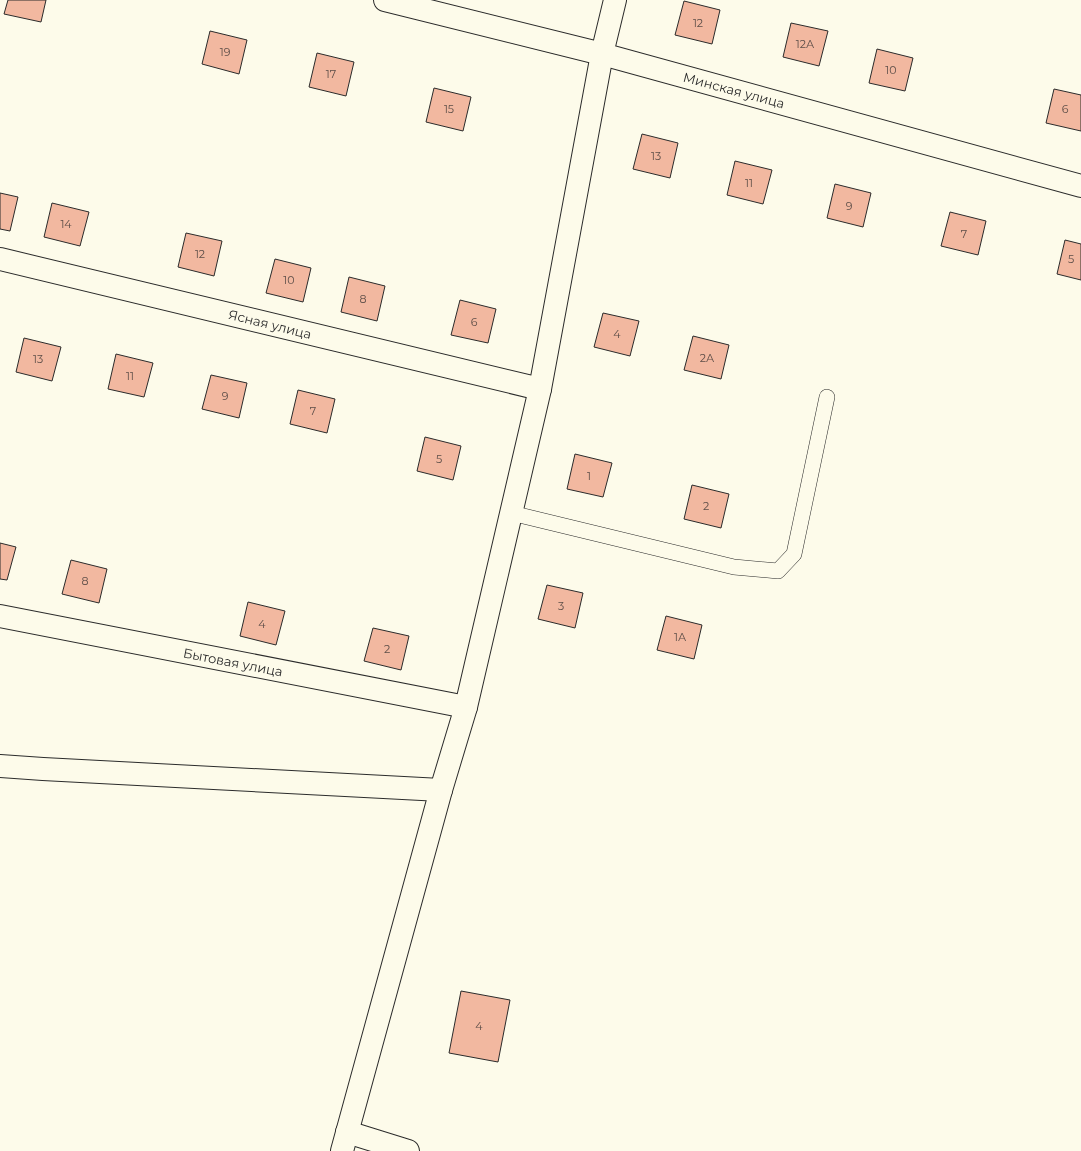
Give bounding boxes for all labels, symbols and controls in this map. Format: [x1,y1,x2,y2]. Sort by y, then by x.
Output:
house number: 12 [693,16,703,30]
house number: 12А [796,37,815,51]
house number: 19 [220,45,231,59]
house number: 10 [885,63,897,77]
house number: 17 [326,67,336,81]
street label: Минская улица [681,69,787,111]
house number: 15 [444,102,454,116]
house number: 6 [1062,102,1069,116]
house number: 13 [651,149,661,163]
house number: 11 [745,176,753,190]
house number: 9 [846,199,853,213]
house number: 14 [60,217,72,231]
house number: 7 [961,227,967,241]
house number: 12 [195,247,205,261]
house number: 5 [1068,252,1074,266]
house number: 10 [283,273,295,287]
house number: 8 [359,292,367,306]
street label: Ясная улица [227,306,313,342]
house number: 6 [471,315,478,329]
house number: 4 [613,327,621,341]
house number: 2А [700,351,715,365]
house number: 13 [33,352,43,366]
house number: 11 [126,369,134,383]
house number: 9 [222,389,229,403]
house number: 7 [310,404,316,418]
house number: 5 [436,452,442,466]
house number: 1 [587,469,591,483]
house number: 2 [703,499,709,513]
house number: 8 [81,574,89,588]
house number: 3 [558,599,564,613]
house number: 4 [258,617,266,631]
house number: 1А [674,630,687,644]
house number: 2 [384,642,390,656]
street label: Бытовая улица [182,645,284,679]
house number: 4 [475,1019,483,1033]

